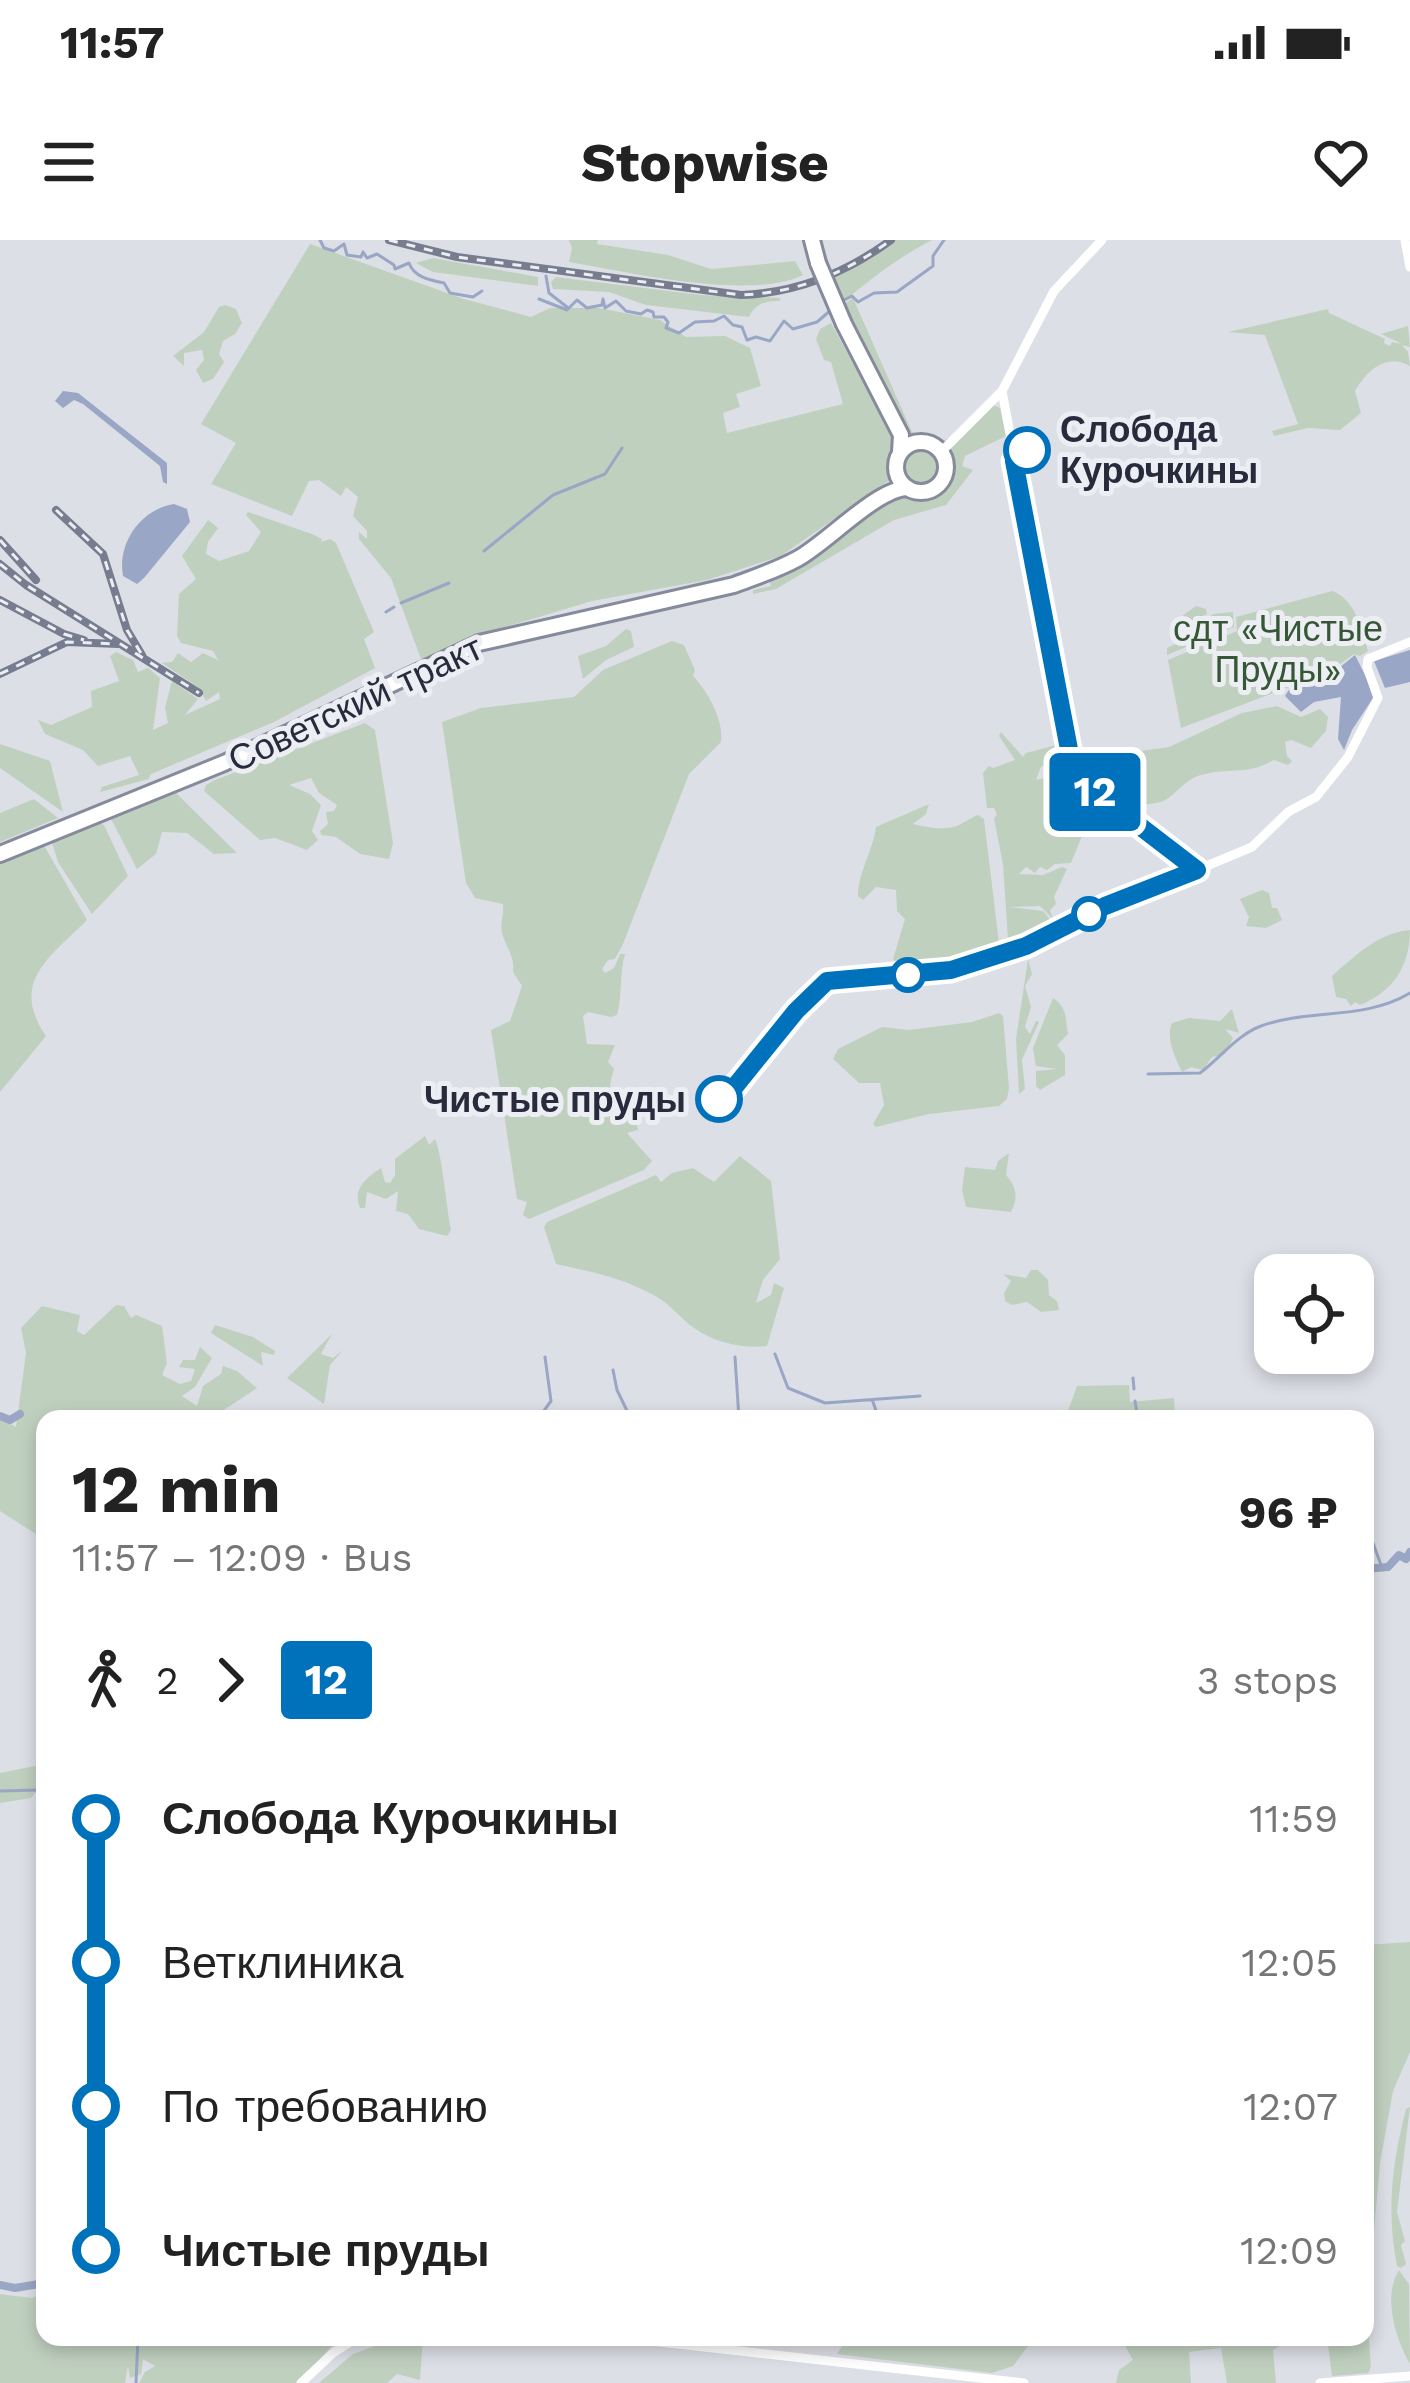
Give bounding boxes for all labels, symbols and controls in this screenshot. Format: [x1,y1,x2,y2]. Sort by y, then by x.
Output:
text: 11:57 [60,16,165,69]
icon: menu [36,129,102,195]
icon: heart [1308,129,1374,195]
text: Stopwise [581,131,829,194]
place label: Слобода Курочкины [1060,409,1258,492]
marker: Слобода Курочкины [1005,428,1049,472]
park label: сдт «Чистые Пруды» [1173,608,1383,691]
street label: Советский тракт [222,627,489,781]
line badge: 12 [1041,753,1149,831]
text: 12 [1073,767,1117,816]
unlabelled marker [1073,898,1105,930]
unlabelled marker [892,959,924,991]
marker: Чистые пруды [697,1077,741,1121]
place label: Чистые пруды [424,1079,686,1121]
map controls [1254,1254,1374,1374]
button: locate [1254,1254,1374,1374]
text: 12 min [72,1451,281,1528]
text: 96 ₽ [1239,1486,1338,1539]
text: 11:57 – 12:09 · Bus [72,1535,412,1580]
icon: walk [72,1647,138,1713]
icon: forward [197,1647,263,1713]
text: 12 [305,1655,348,1704]
text: 2 [156,1658,179,1703]
text: 3 stops [1197,1658,1338,1703]
text: Слобода Курочкины [162,1792,619,1845]
text: 11:59 [1249,1796,1338,1841]
text: Ветклиника [162,1936,403,1989]
text: 12:05 [1242,1940,1338,1985]
text: По требованию [162,2080,488,2133]
text: 12:07 [1243,2084,1338,2129]
text: Чистые пруды [162,2224,490,2277]
text: 12:09 [1240,2228,1338,2273]

